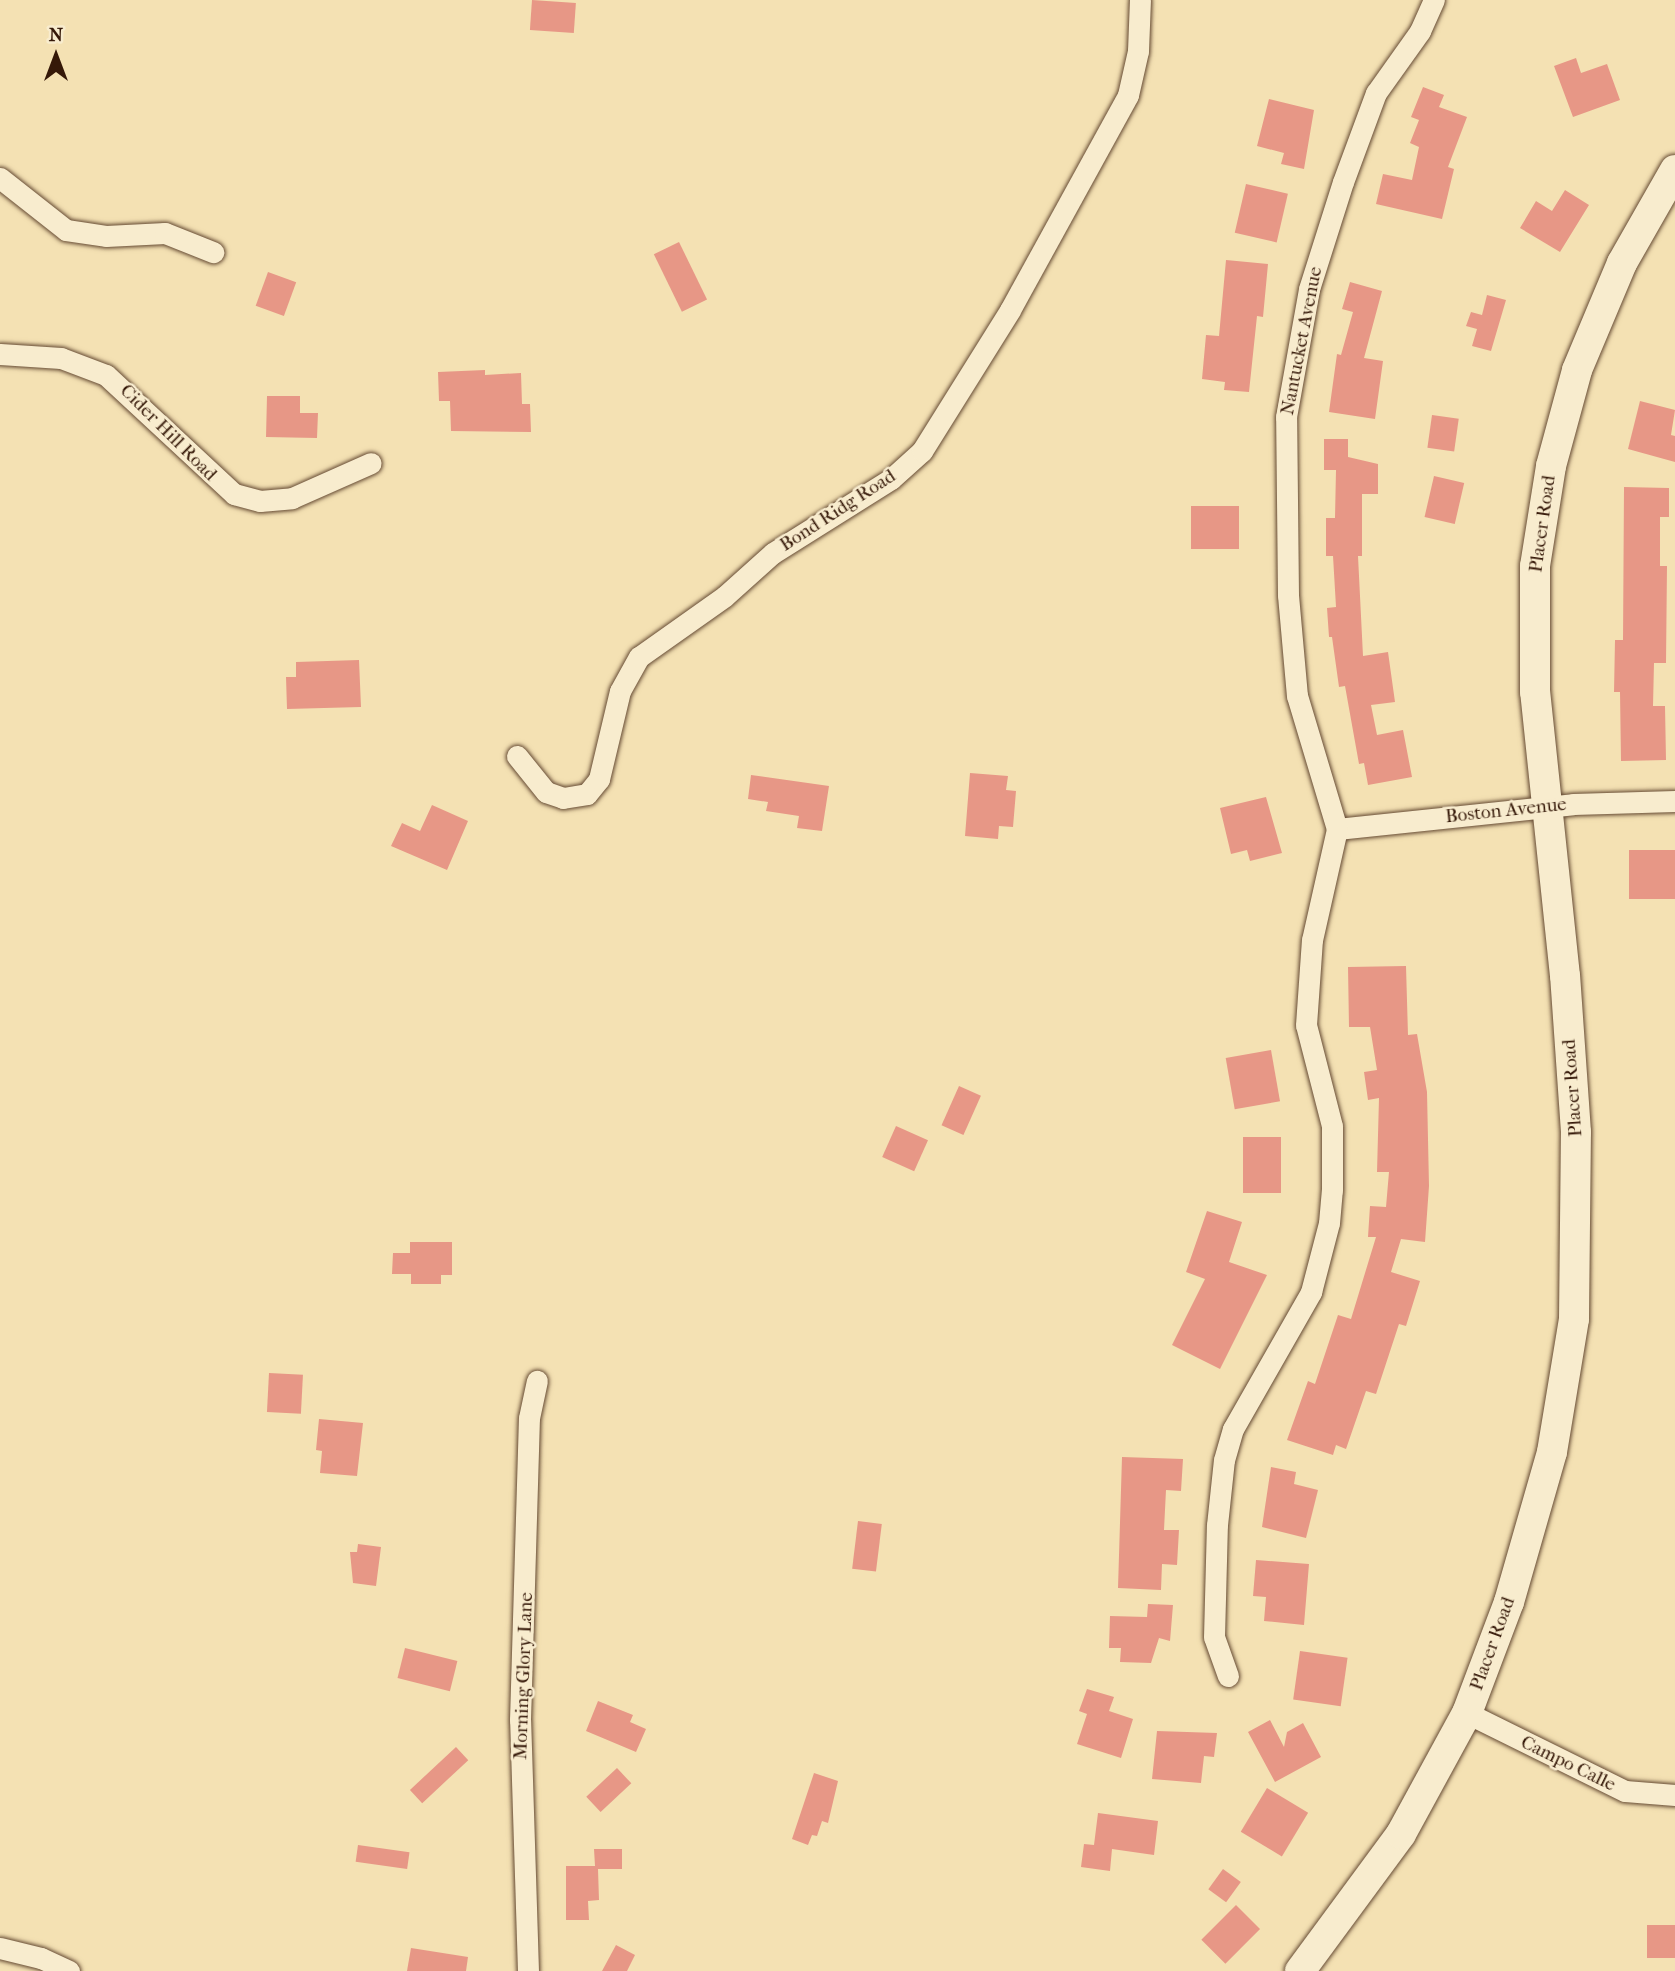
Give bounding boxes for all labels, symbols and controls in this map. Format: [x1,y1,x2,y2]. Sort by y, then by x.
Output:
north arrow [21,21,91,91]
text: N [49,24,63,46]
street label: Nantucket Avenue [1276,265,1328,417]
street label: Cider Hill Road [115,380,221,486]
street label: Bond Ridg Road [776,465,900,557]
street label: Placer Road [1525,474,1561,574]
street label: Boston Avenue [1444,793,1568,829]
street label: Placer Road [1558,1038,1588,1138]
street label: Morning Glory Lane [510,1592,538,1760]
street label: Placer Road [1466,1594,1520,1694]
street label: Campo Calle [1517,1731,1619,1797]

